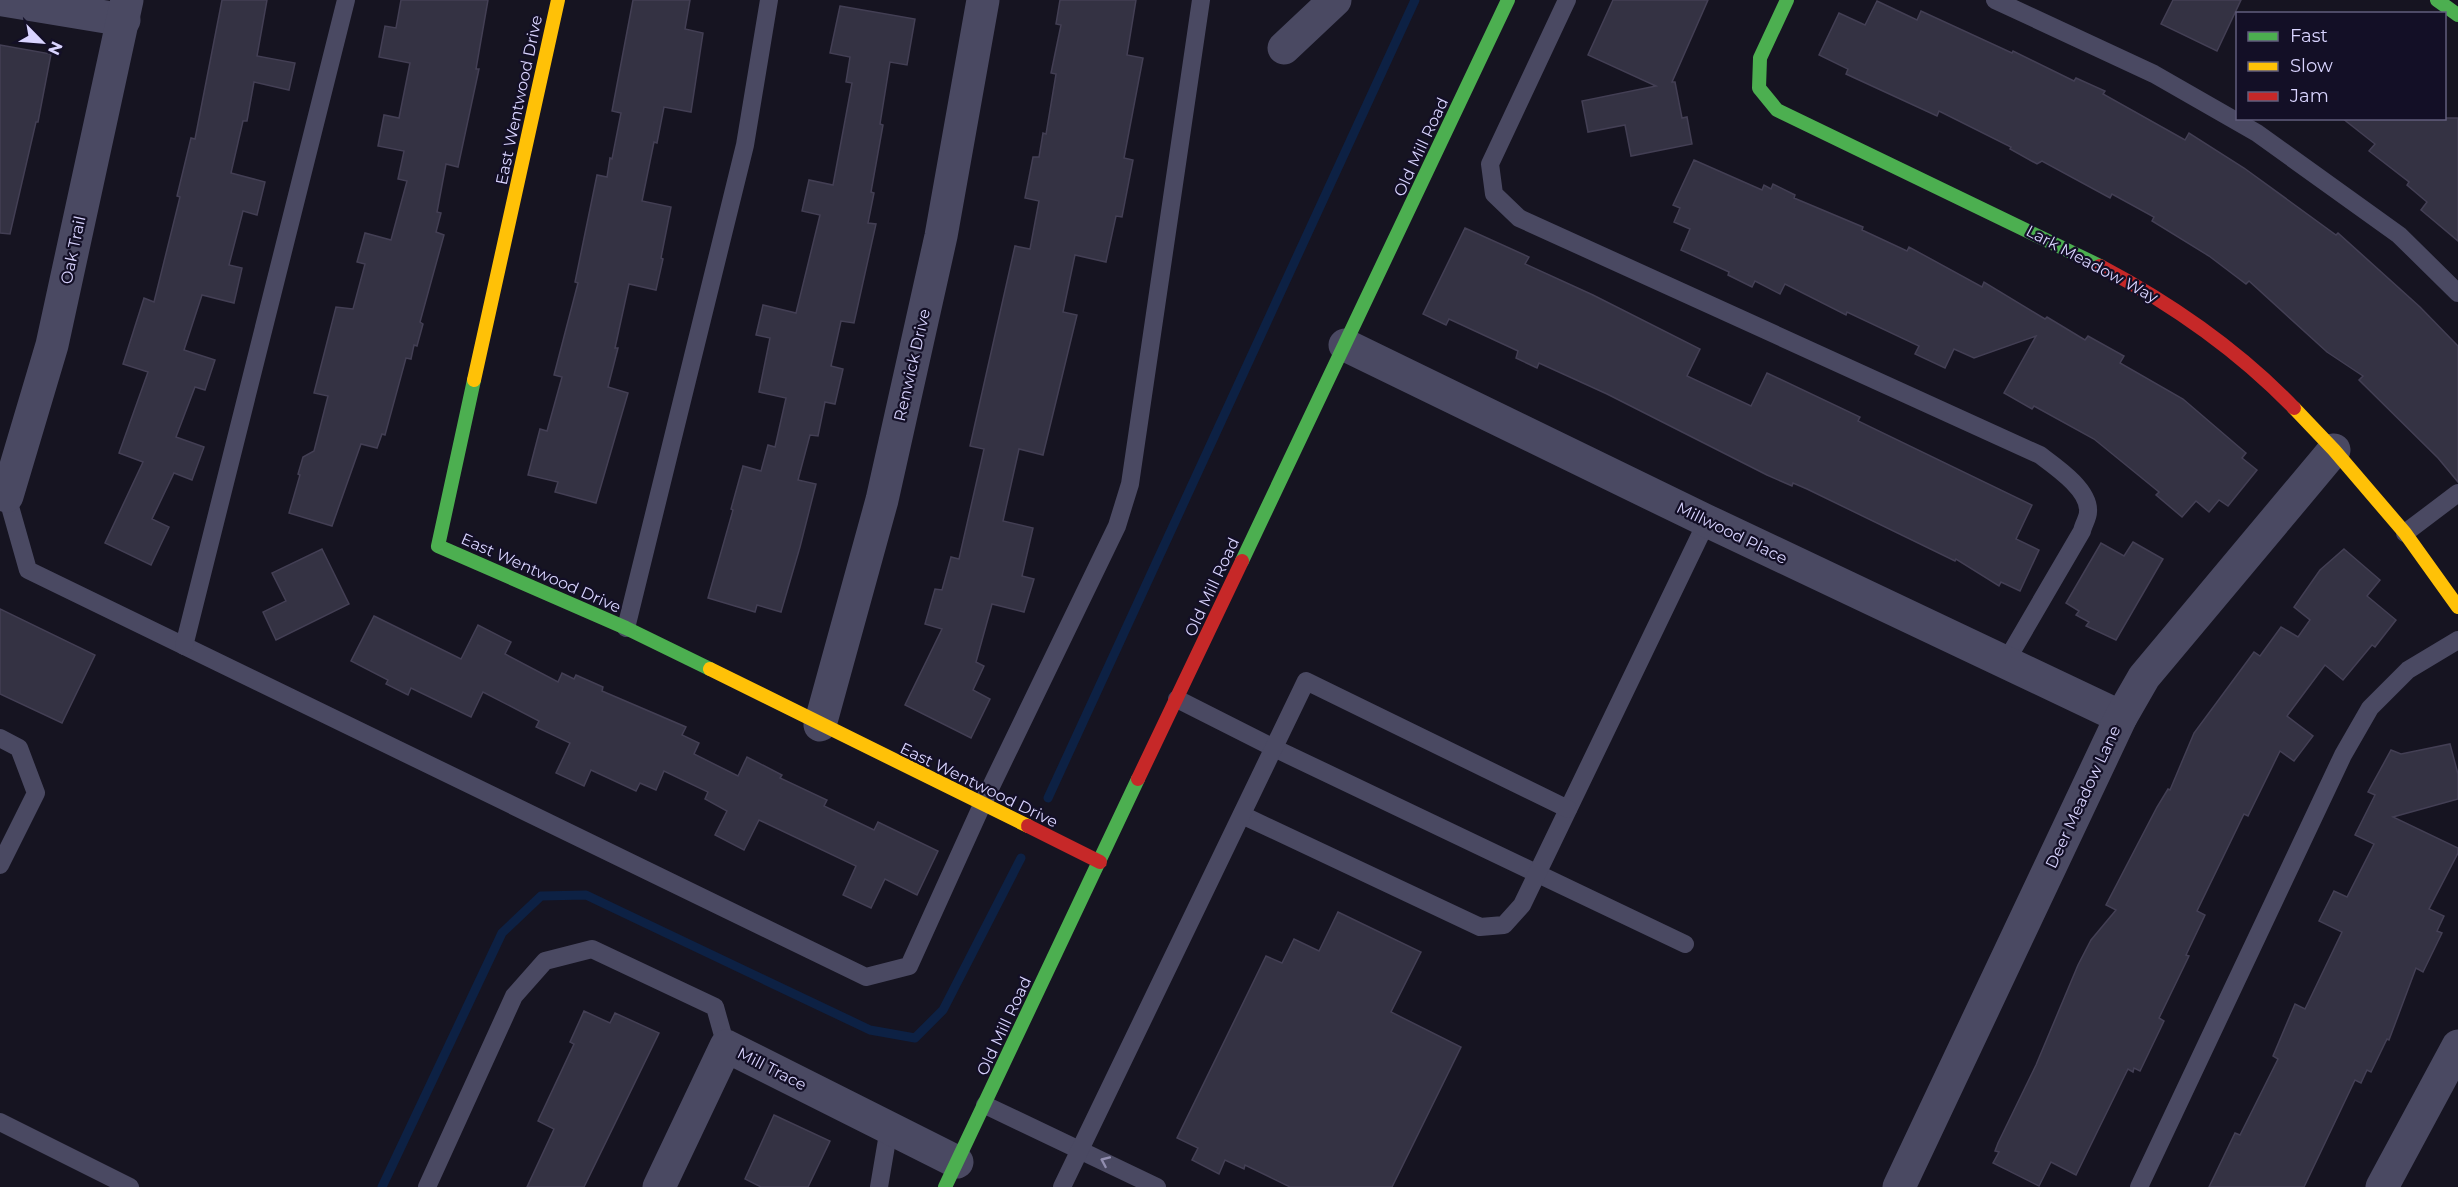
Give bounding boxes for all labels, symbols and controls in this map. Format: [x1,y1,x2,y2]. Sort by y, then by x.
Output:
north arrow [12,12,72,72]
legend [2236,12,2446,120]
street label: East Wentwood Drive [492,13,546,187]
text: Fast [2290,25,2328,47]
text: N [44,38,66,58]
text: Slow [2290,55,2333,77]
text: Jam [2289,85,2329,107]
street label: Old Mill Road [1390,94,1452,200]
street label: Oak Trail [56,214,90,286]
street label: Lark Meadow Way [2023,221,2161,307]
street label: Renwick Drive [890,307,934,423]
street label: Millwood Place [1674,498,1790,568]
street label: East Wentwood Drive [458,529,624,617]
street label: Old Mill Road [1181,534,1243,640]
street label: Deer Meadow Lane [2042,722,2124,872]
street label: East Wentwood Drive [897,739,1061,831]
street label: Old Mill Road [973,973,1035,1079]
street label: Mill Trace [734,1043,810,1095]
one-way arrow [1100,1157,1111,1169]

